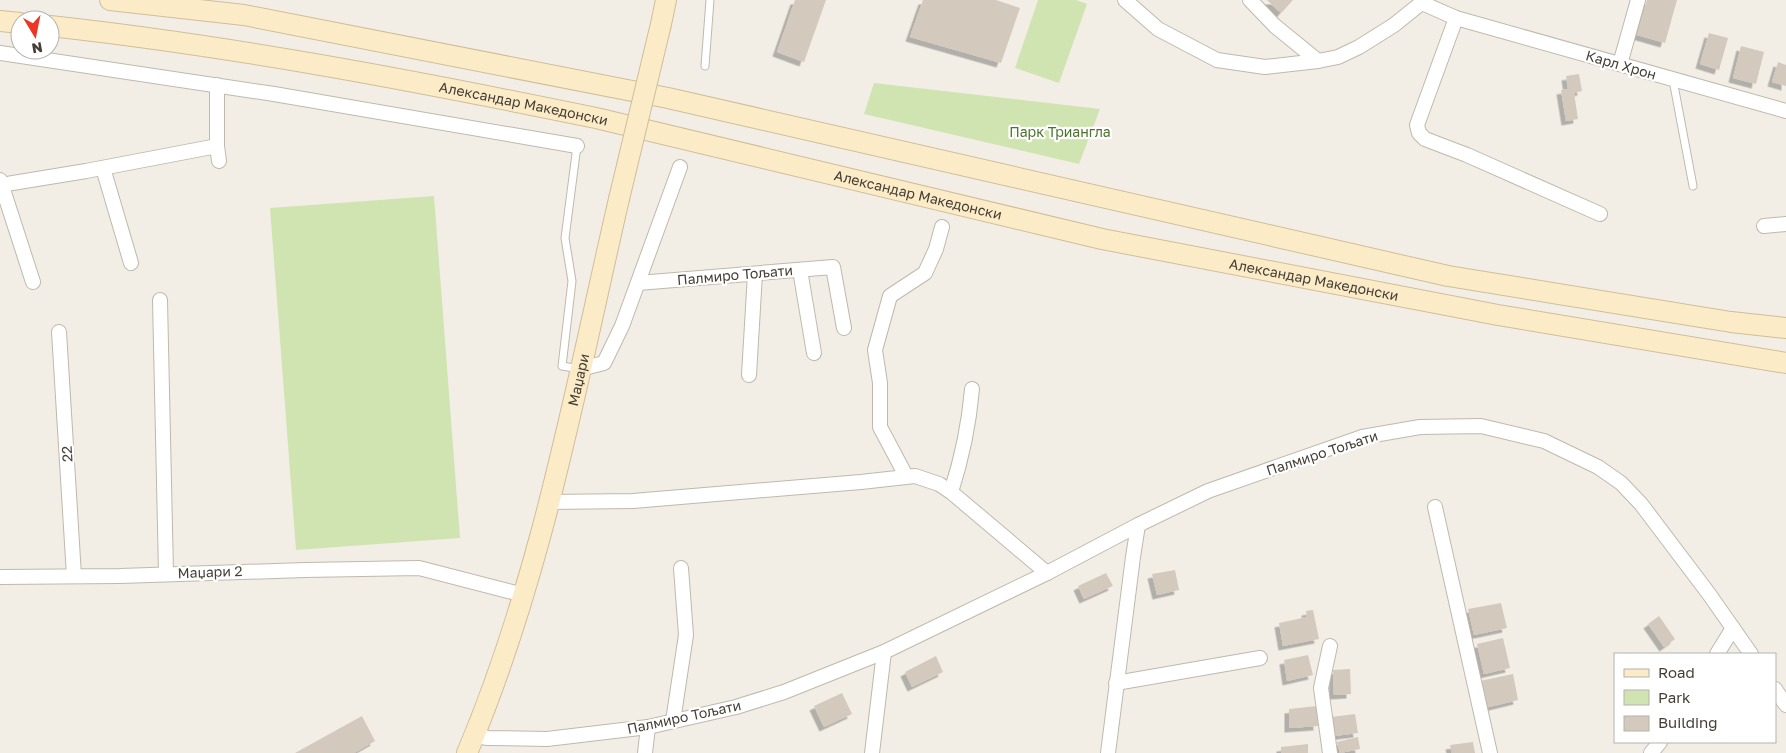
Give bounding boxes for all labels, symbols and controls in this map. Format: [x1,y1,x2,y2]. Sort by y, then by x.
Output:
north arrow [10,10,60,60]
text: N [31,39,44,58]
street label: Карл Хрон [1584,46,1658,83]
street label: Александар Македонски [438,78,610,129]
park label: Парк Триангла [1009,123,1111,140]
street label: Александар Македонски [833,166,1004,223]
street label: Александар Македонски [1228,255,1400,304]
street label: Палмиро Тољати [676,261,794,288]
street label: Маџари [564,352,592,408]
street label: Палмиро Тољати [1264,426,1380,479]
street label: 22 [58,445,75,463]
street label: Маџари 2 [177,562,243,581]
legend [1614,653,1776,743]
text: Road [1658,663,1695,681]
text: Park [1658,688,1691,706]
street label: Палмиро Тољати [625,696,743,737]
text: Building [1658,713,1718,731]

